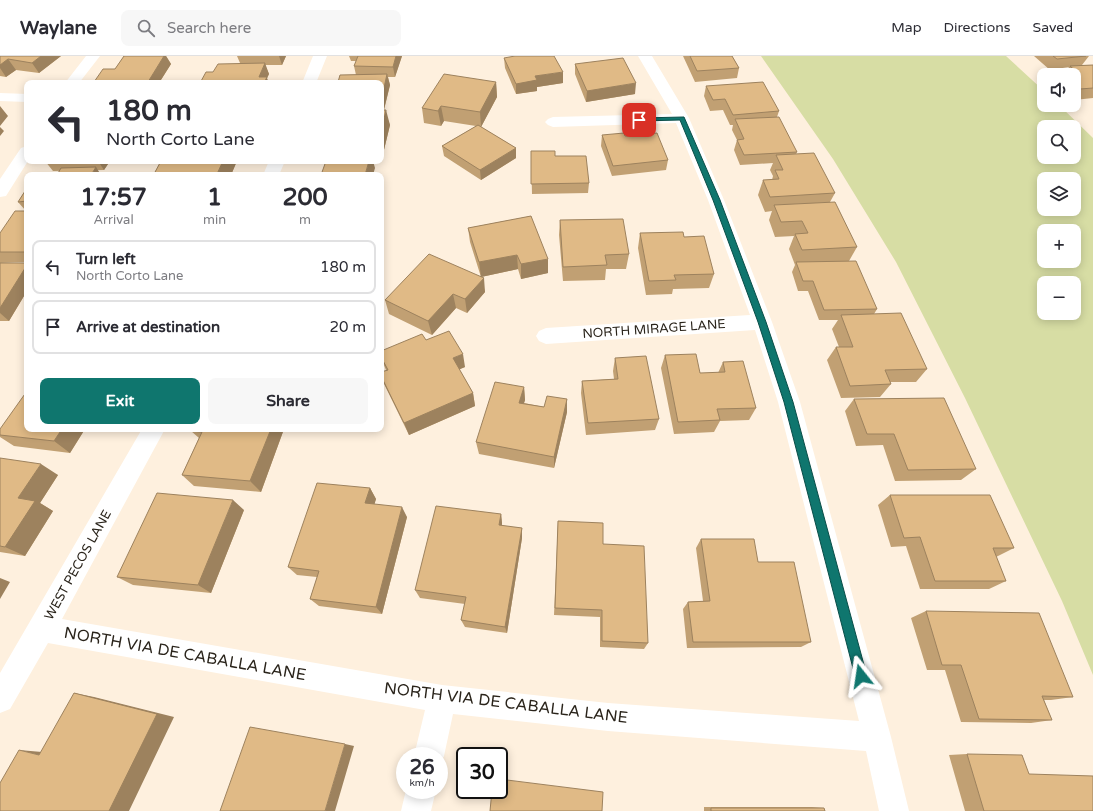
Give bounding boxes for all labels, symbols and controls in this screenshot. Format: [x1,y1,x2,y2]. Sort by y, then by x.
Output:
search box [121,10,401,46]
text: Waylane [20,17,97,39]
icon: search [135,17,157,39]
text: Search here [167,19,251,37]
text: Map [891,19,922,36]
text: Directions [944,19,1011,36]
text: Saved [1033,19,1073,36]
map controls [1037,68,1081,320]
button: sound [1037,68,1081,112]
text: 180 m [106,94,192,128]
icon: left [40,96,92,148]
pin [622,103,656,137]
icon: arrive [628,109,650,131]
button: search [1037,120,1081,164]
text: North Corto Lane [106,128,255,150]
button: layers [1037,172,1081,216]
text: 17:57 [80,183,147,212]
text: 1 [207,183,222,212]
text: 200 [282,183,328,212]
text: Arrival [93,212,134,228]
text: min [203,212,226,228]
text: m [299,212,311,228]
button: + [1037,224,1081,268]
text: Turn left [76,250,136,268]
icon: left [42,256,64,278]
text: 180 m [320,258,366,276]
text: North Corto Lane [76,268,183,284]
button: − [1037,276,1081,320]
icon: arrive [42,316,64,338]
street label: NORTH MIRAGE LANE [582,316,726,342]
text: Arrive at destination [76,318,220,336]
text: 20 m [329,318,366,336]
button: Exit [40,378,200,424]
button: Share [208,378,368,424]
street label: WEST PECOS LANE [41,507,115,623]
street label: NORTH VIA DE CABALLA LANE [62,623,308,685]
position arrow [840,655,882,697]
street label: NORTH VIA DE CABALLA LANE [383,678,629,728]
speed limit sign: 30 [456,747,508,799]
text: 26 [409,756,435,780]
text: km/h [409,777,435,789]

